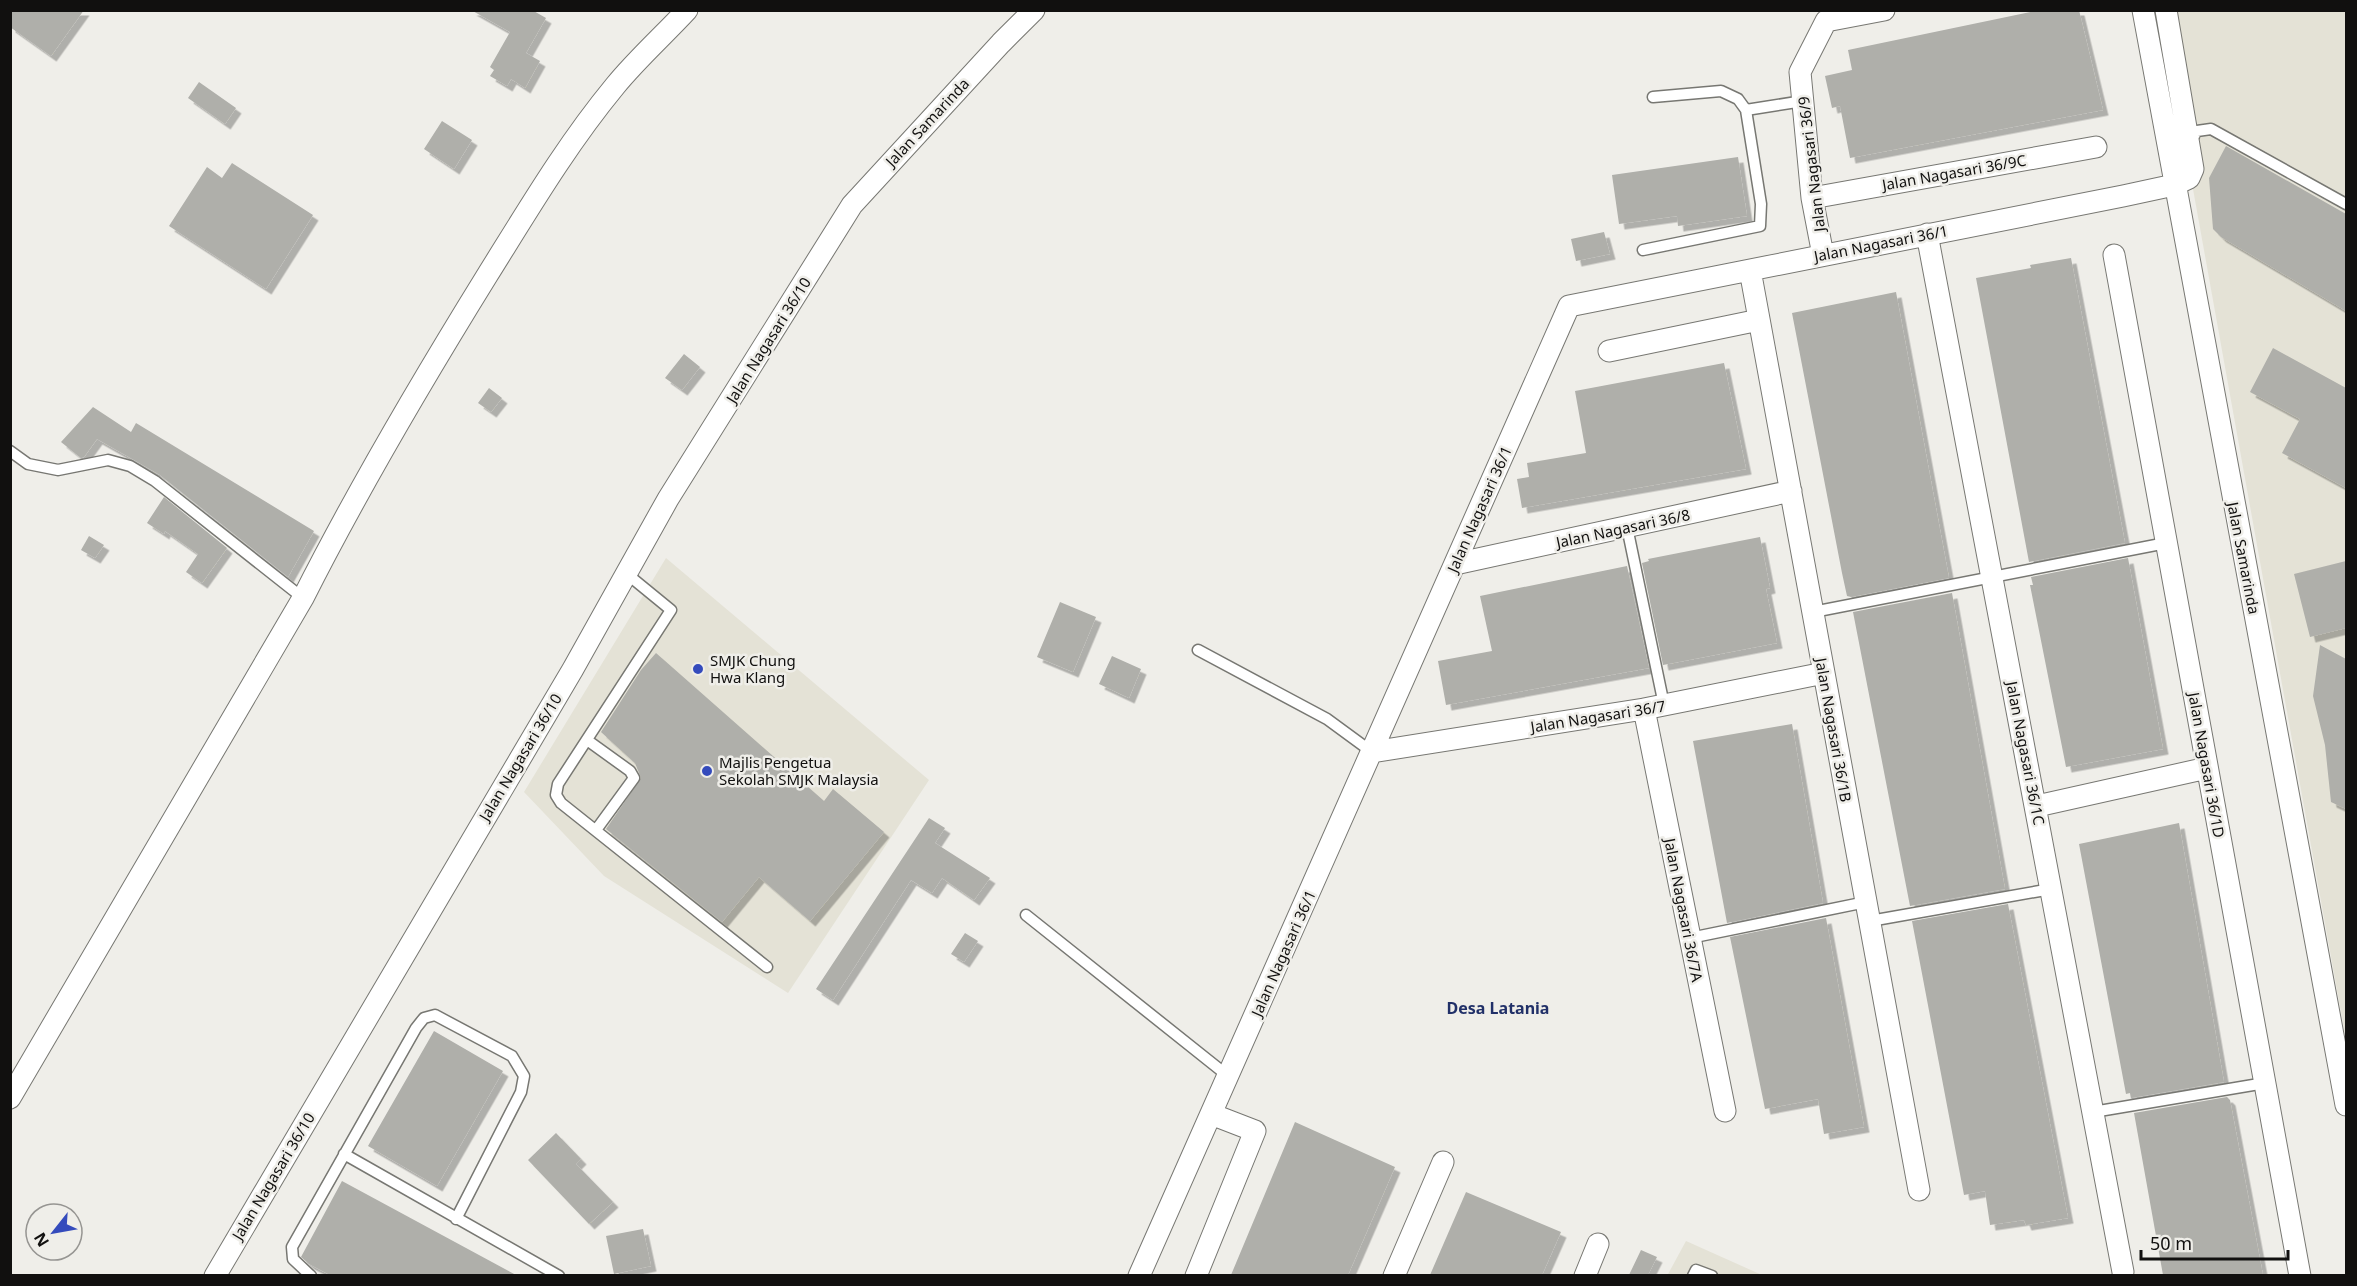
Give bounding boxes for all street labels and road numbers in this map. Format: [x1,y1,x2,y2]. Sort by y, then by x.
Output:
street label: Jalan Samarinda [879,73,973,172]
street label: Jalan Nagasari 36/9 [1793,95,1829,235]
street label: Jalan Nagasari 36/9C [1879,149,2028,195]
street label: Jalan Nagasari 36/1 [1810,220,1950,266]
street label: Jalan Nagasari 36/10 [720,273,815,408]
street label: Jalan Nagasari 36/1 [1441,443,1516,577]
street label: Jalan Samarinda [2223,498,2265,616]
street label: Jalan Nagasari 36/8 [1552,504,1692,552]
street label: Jalan Nagasari 36/1B [1811,654,1857,804]
street label: Jalan Nagasari 36/1C [2002,678,2050,827]
street label: Jalan Nagasari 36/1D [2184,689,2230,839]
street label: Jalan Nagasari 36/10 [473,690,566,826]
street label: Jalan Nagasari 36/7 [1527,695,1667,737]
street label: Jalan Nagasari 36/7A [1660,835,1708,984]
street label: Jalan Nagasari 36/1 [1245,887,1320,1021]
street label: Jalan Nagasari 36/10 [226,1109,319,1245]

